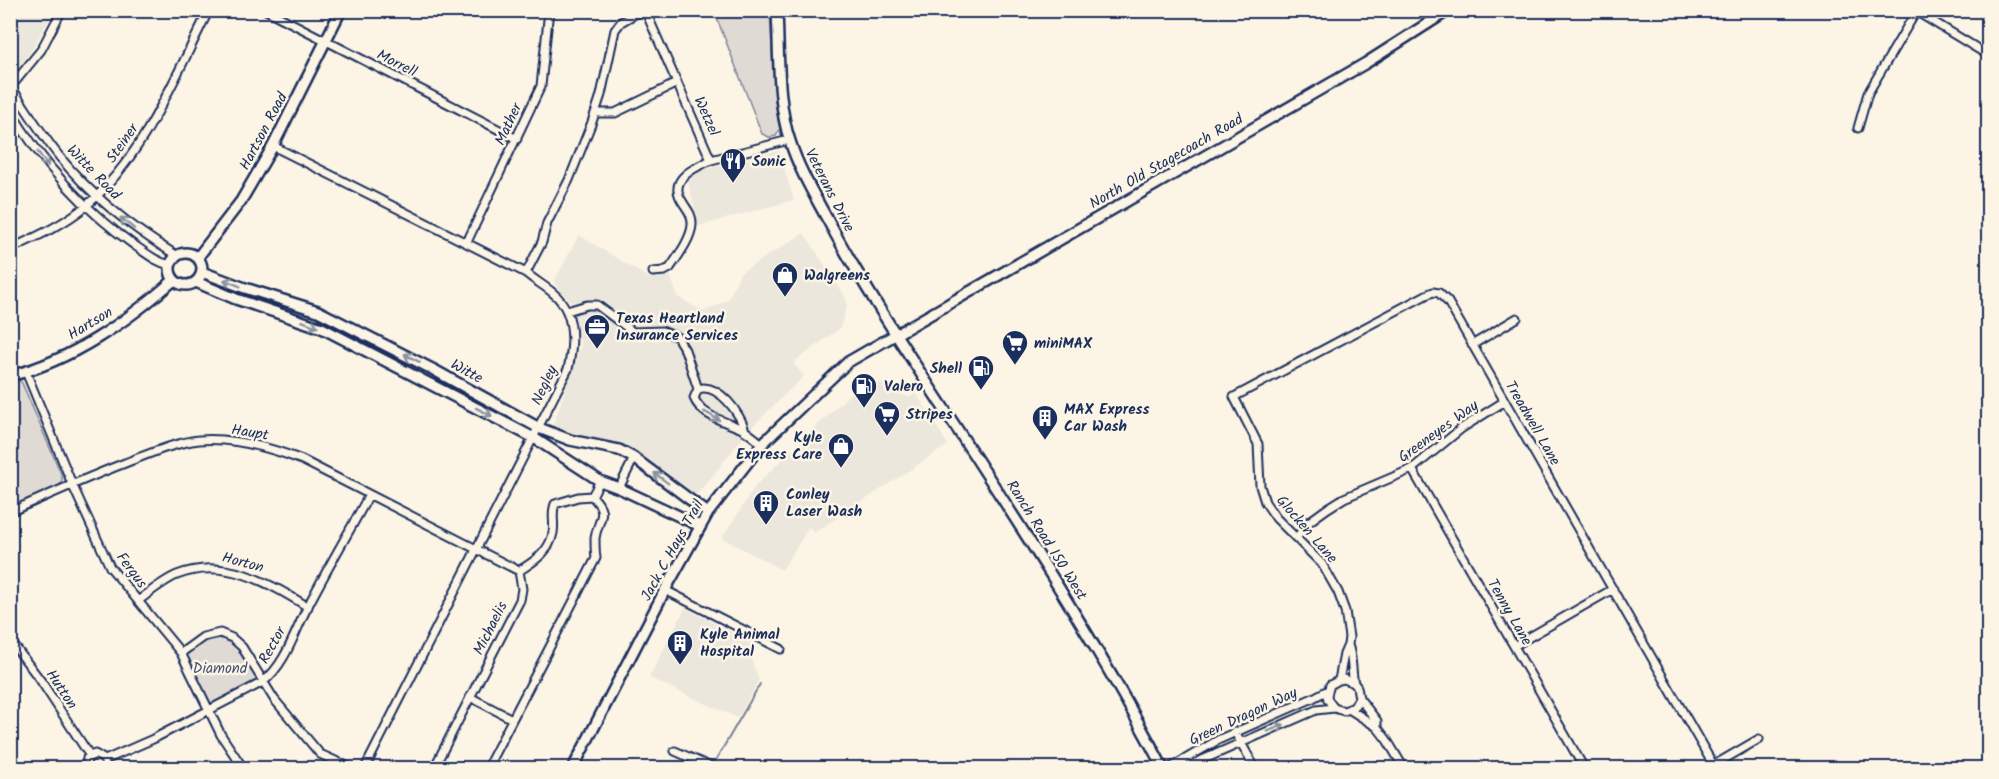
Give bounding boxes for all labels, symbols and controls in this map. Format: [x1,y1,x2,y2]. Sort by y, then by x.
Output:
street label: Morrell [372,44,421,84]
street label: Hartson Road [233,88,295,175]
street label: Wetzel [687,93,726,140]
street label: Mather [489,98,530,150]
street label: North Old Stagecoach Road [1085,108,1248,216]
street label: Steiner [100,118,146,168]
street label: Witte Road [60,139,126,206]
street label: Veterans Drive [798,144,861,237]
restaurant icon: Sonic [718,146,748,184]
one-way arrow [37,150,49,166]
place label: Sonic [752,150,787,174]
one-way arrow [120,217,136,230]
shop icon: Walgreens [770,260,800,298]
place label: Walgreens [804,264,870,288]
one-way arrow [223,277,242,288]
street label: Hartson [63,301,118,347]
place label: Texas Heartland Insurance Services [616,307,738,348]
office icon: Texas Heartland Insurance Services [582,312,612,350]
one-way arrow [300,319,319,330]
supermarket icon: miniMAX [1000,328,1030,366]
place label: miniMAX [1034,332,1093,356]
one-way arrow [403,352,421,364]
street label: Witte [446,353,487,391]
fuel station icon: Shell [966,353,996,391]
place label: Shell [930,357,962,381]
street label: Negley [525,361,565,409]
fuel station icon: Valero [849,371,879,409]
place label: Valero [884,375,923,399]
street label: Treadwell Lane [1498,377,1566,471]
street label: Greeneyes Way [1393,394,1485,469]
place label: MAX Express Car Wash [1064,398,1150,439]
supermarket icon: Stripes [872,399,902,437]
place label: Stripes [906,403,953,427]
building icon: MAX Express Car Wash [1030,403,1060,441]
one-way arrow [475,406,492,418]
one-way arrow [703,410,720,422]
street label: Haupt [230,418,270,448]
place label: Kyle Express Care [736,426,823,467]
shop icon: Kyle Express Care [826,431,856,469]
one-way arrow [653,472,669,485]
street label: Ranch Road 150 West [1000,476,1093,605]
place label: Conley Laser Wash [786,483,862,524]
building icon: Conley Laser Wash [751,488,781,526]
street label: Glocken Lane [1270,490,1343,569]
street label: Jack C Hays Trail [635,495,711,606]
street label: Horton [219,546,266,580]
street label: Fergus [109,547,153,594]
street label: Tenny Lane [1480,575,1538,651]
street label: Michaelis [467,597,515,660]
street label: Rector [253,621,294,669]
place label: Kyle Animal Hospital [700,623,780,664]
building icon: Kyle Animal Hospital [665,628,695,666]
park label: Diamond [193,657,248,681]
street label: Hutton [39,665,83,714]
street label: Green Dragon Way [1185,681,1302,753]
one-way arrow [1266,722,1284,733]

